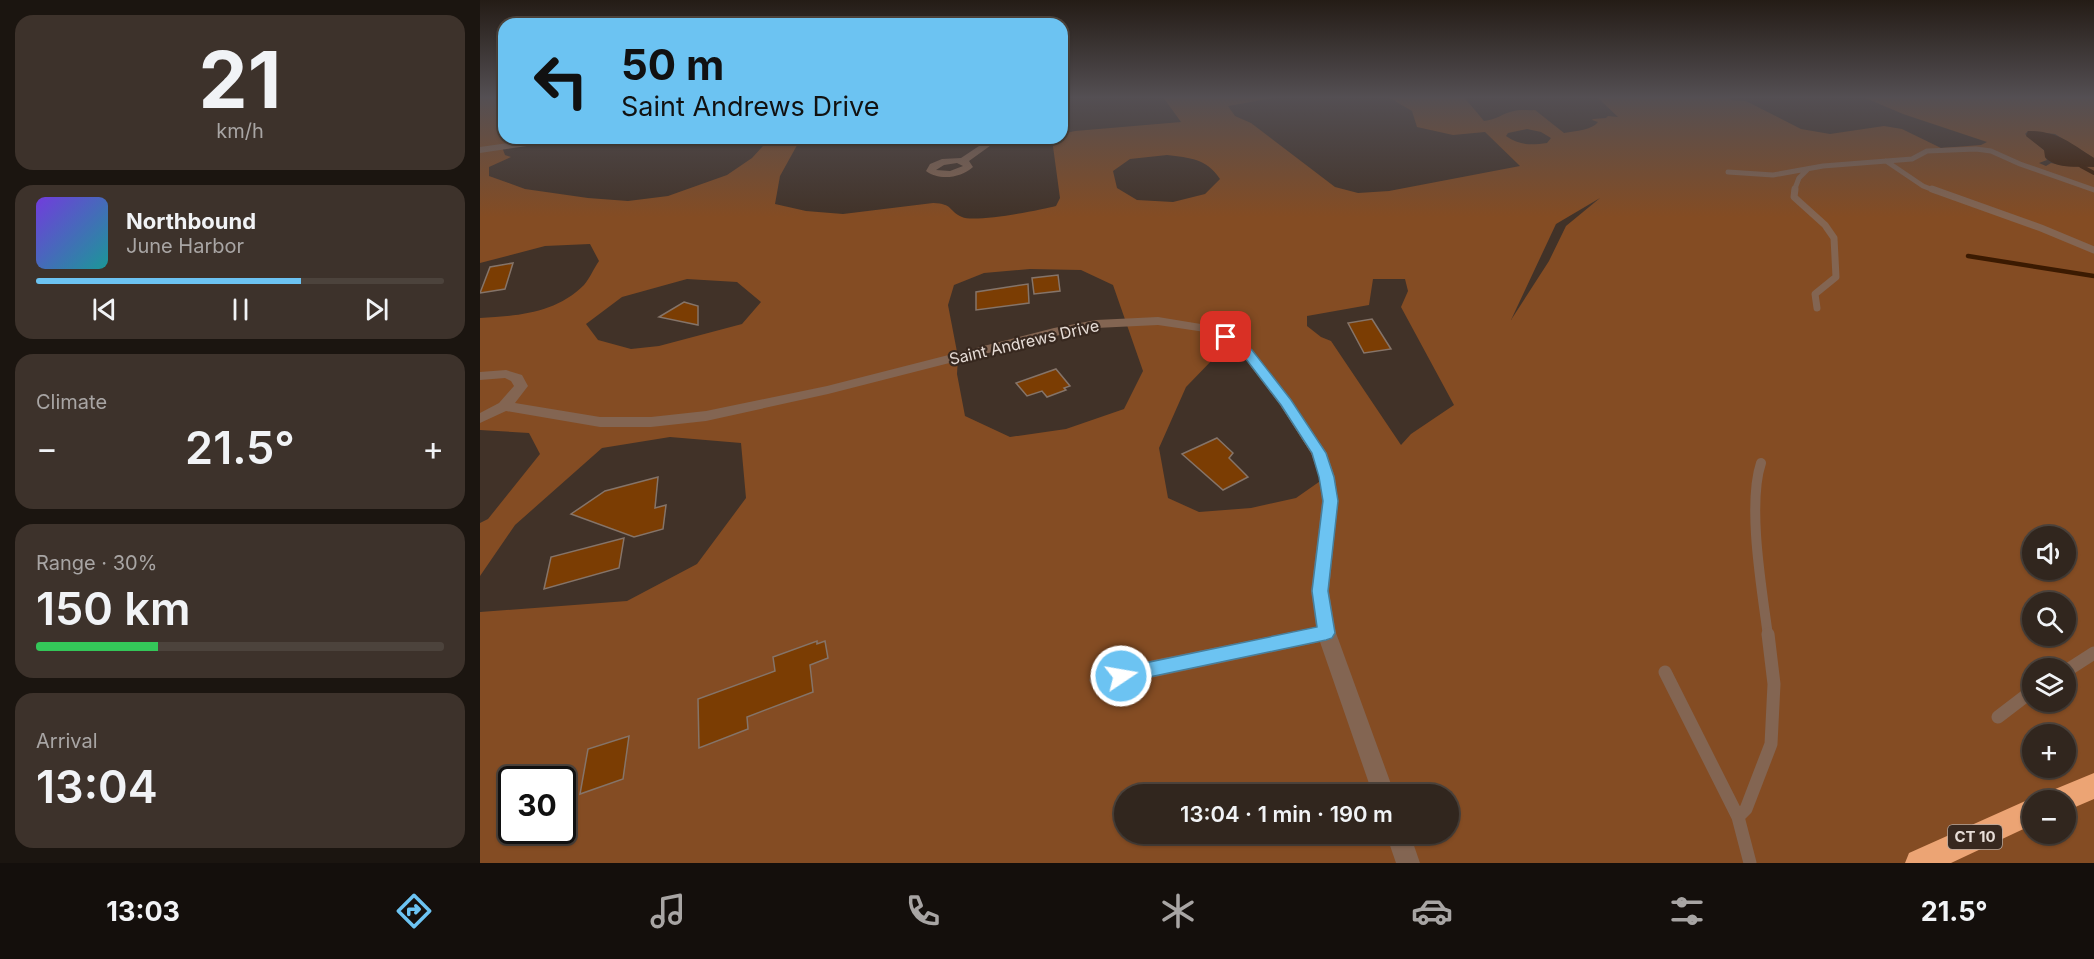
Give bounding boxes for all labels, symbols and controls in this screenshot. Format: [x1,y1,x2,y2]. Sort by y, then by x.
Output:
text: 21 [199,32,281,127]
text: 50 m [621,39,724,90]
icon: left [522,42,600,120]
text: Saint Andrews Drive [621,90,879,123]
text: km/h [216,119,264,143]
text: Northbound [126,208,256,234]
text: June Harbor [126,234,244,258]
icon: previous [88,293,121,326]
icon: pause [224,293,257,326]
icon: next [360,293,393,326]
pin [1200,311,1251,362]
street label: Saint Andrews Drive [947,315,1101,369]
icon: arrive [1209,320,1242,353]
text: Climate [36,390,107,414]
text: 21.5° [185,420,295,475]
text: − [36,428,58,468]
text: + [422,428,444,468]
map controls [2022,526,2076,844]
button: sound [2022,526,2076,580]
text: Range · 30% [36,551,157,575]
text: 150 km [36,581,191,636]
button: search [2022,592,2076,646]
position arrow [1089,644,1153,708]
button: layers [2022,658,2076,712]
button: + [2022,724,2076,778]
text: Arrival [36,729,98,753]
text: 13:04 [36,759,158,814]
speed limit sign: 30 [498,766,576,844]
button: − [2022,790,2076,844]
text: 13:04 · 1 min · 190 m [1180,801,1393,827]
road number: CT 10 [1948,825,2002,849]
icon: directions [393,890,435,932]
icon: music [647,890,689,932]
icon: phone [902,890,944,932]
icon: climate [1157,890,1199,932]
icon: car [1411,890,1453,932]
icon: filters [1666,890,1708,932]
text: 13:03 [106,895,180,928]
text: 21.5° [1921,895,1988,928]

